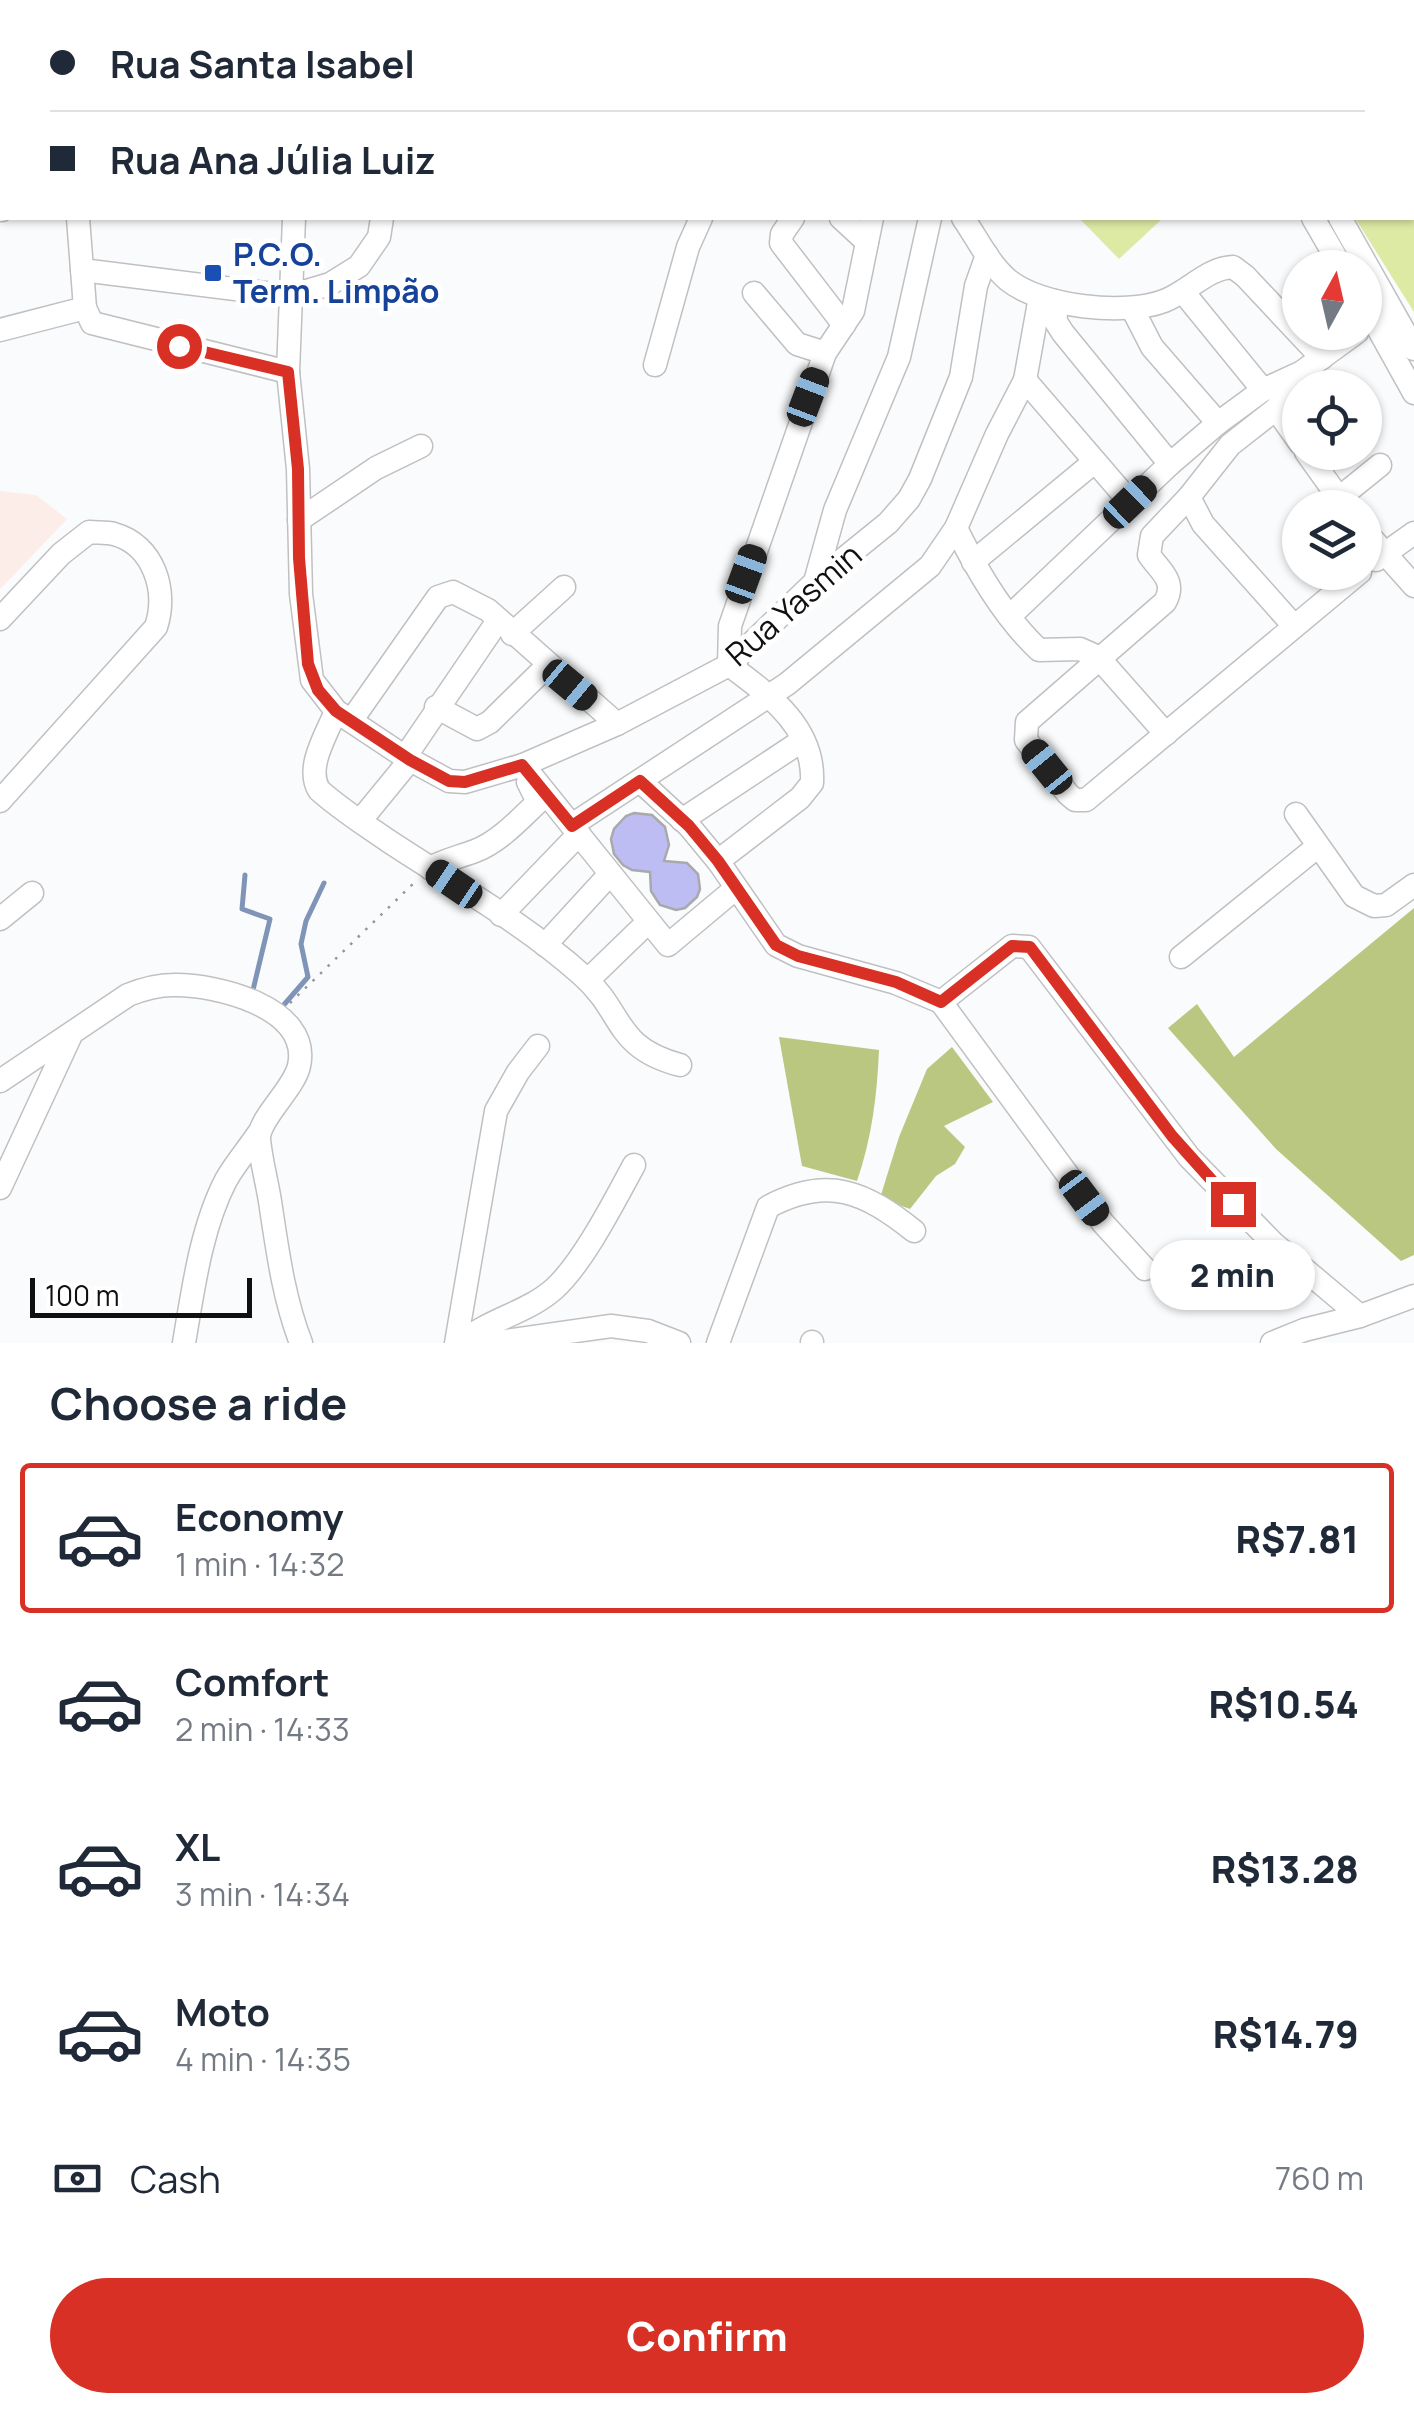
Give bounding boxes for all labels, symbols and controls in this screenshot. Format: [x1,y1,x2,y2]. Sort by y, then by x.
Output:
text: Rua Santa Isabel [110,37,415,89]
text: Rua Ana Júlia Luiz [110,133,436,185]
place label: P.C.O. Term. Limpão [233,232,440,313]
north arrow [1282,250,1382,350]
map controls [1282,250,1382,590]
marker: P.C.O. Term. Limpão [202,262,224,284]
route start [157,324,202,369]
car [783,364,833,430]
button: locate [1282,370,1382,470]
car [1098,470,1162,534]
button: layers [1282,490,1382,590]
street label: Rua Yasmin [716,533,871,676]
car [722,541,770,607]
car [537,654,603,716]
car [1016,734,1078,800]
car [421,855,487,913]
car [1054,1165,1114,1231]
route end [1211,1182,1256,1227]
callout: 2 min [1150,1239,1316,1309]
text: 2 min [1190,1253,1275,1297]
scale bar [30,1273,252,1318]
text: 100 m [45,1276,119,1314]
text: Choose a ride [50,1372,347,1434]
text: Economy [175,1490,344,1542]
icon: car [55,1493,145,1583]
text: R$7.81 [1235,1512,1359,1564]
text: 1 min · 14:32 [175,1542,344,1586]
text: Comfort [175,1655,329,1707]
icon: car [55,1658,145,1748]
text: R$10.54 [1208,1677,1359,1729]
text: 2 min · 14:33 [175,1707,350,1751]
text: XL [175,1820,220,1872]
icon: car [55,1823,145,1913]
text: R$13.28 [1211,1842,1359,1894]
text: 3 min · 14:34 [175,1872,350,1916]
text: Moto [175,1985,270,2037]
icon: car [55,1988,145,2078]
text: R$14.79 [1213,2007,1359,2059]
text: 4 min · 14:35 [175,2037,351,2081]
icon: cash [50,2151,105,2206]
text: Cash [130,2152,221,2204]
text: 760 m [1275,2156,1364,2200]
button: Confirm [50,2278,1364,2393]

